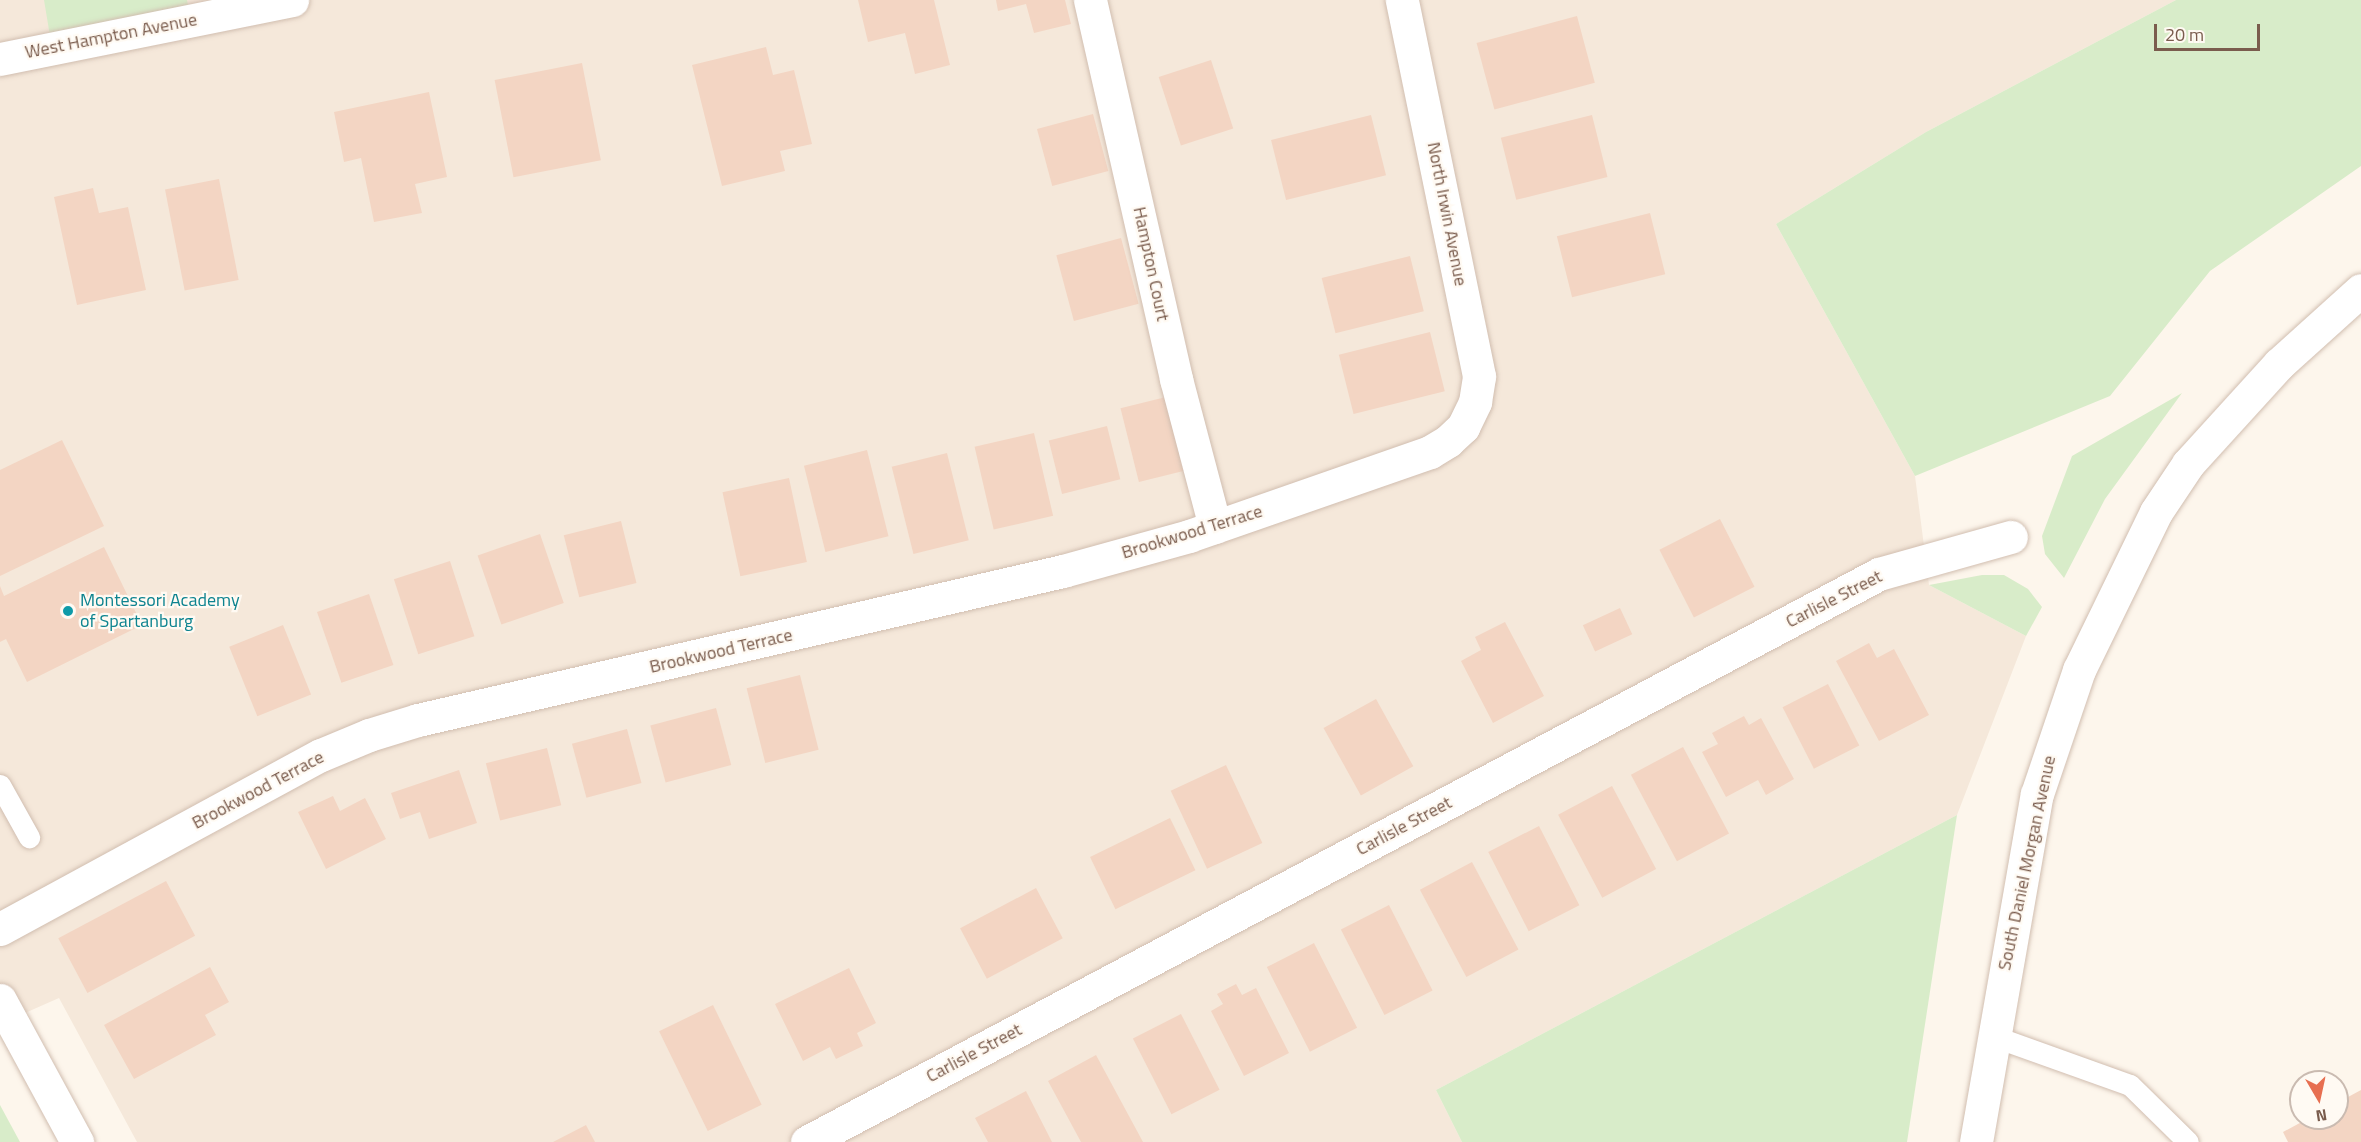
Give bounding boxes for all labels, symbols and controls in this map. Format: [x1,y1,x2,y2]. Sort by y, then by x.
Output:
street label: West Hampton Avenue [23,9,199,63]
scale bar [2157,12,2264,50]
text: 20 m [2165,21,2204,48]
street label: North Irwin Avenue [1422,140,1472,288]
street label: Hampton Court [1128,205,1174,323]
street label: Brookwood Terrace [1119,500,1265,564]
street label: Carlisle Street [1782,566,1886,632]
place label: Montessori Academy of Spartanburg [80,590,240,632]
marker: Montessori Academy of Spartanburg [61,604,75,618]
street label: Brookwood Terrace [647,624,795,678]
street label: Brookwood Terrace [188,746,328,834]
street label: South Daniel Morgan Avenue [1994,754,2060,972]
street label: Carlisle Street [1353,792,1455,860]
street label: Carlisle Street [923,1019,1025,1087]
north arrow [2289,1070,2349,1130]
text: N [2314,1103,2329,1129]

